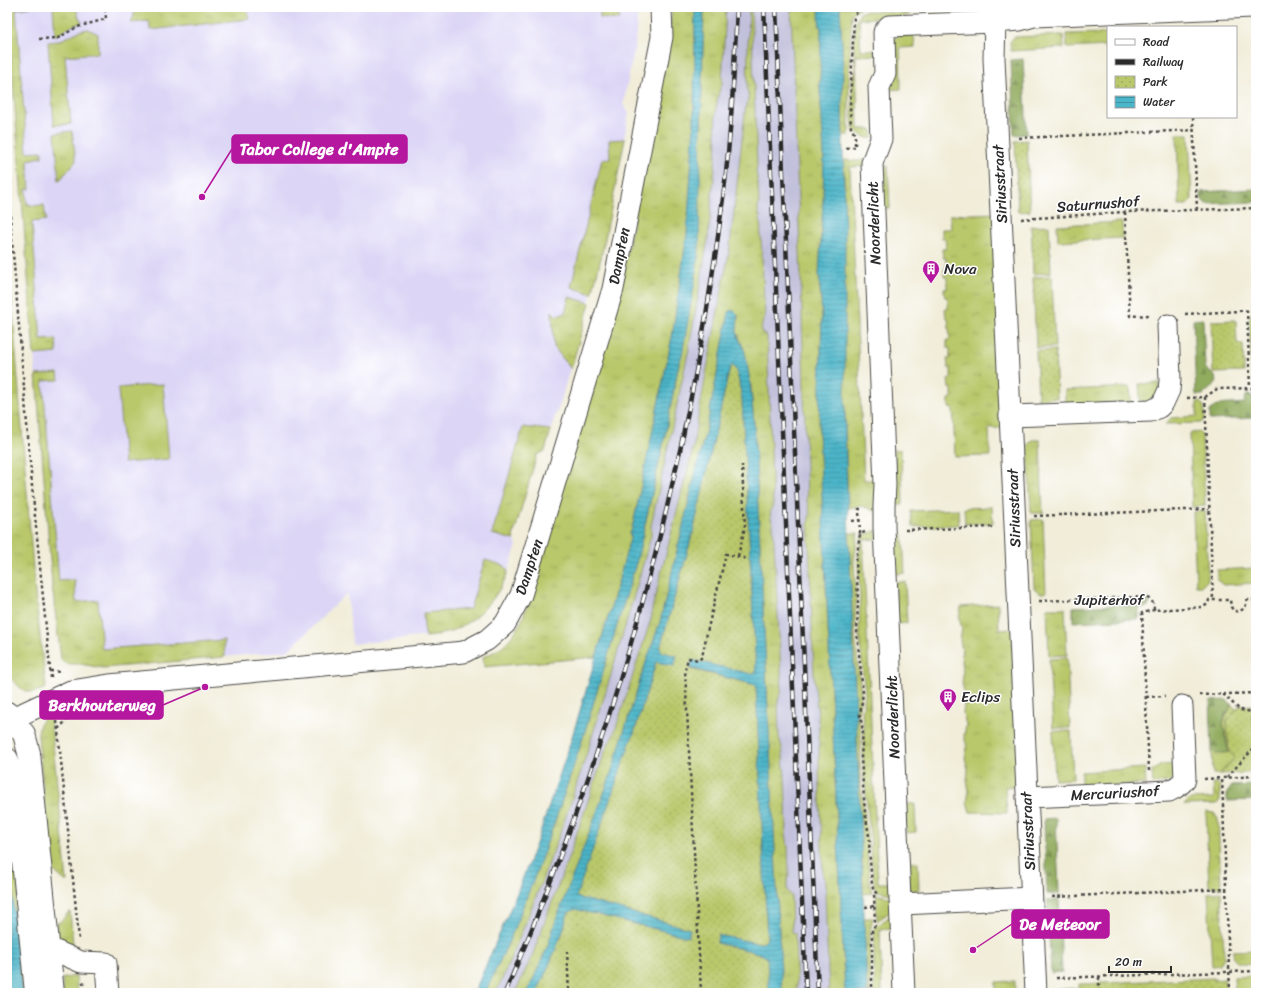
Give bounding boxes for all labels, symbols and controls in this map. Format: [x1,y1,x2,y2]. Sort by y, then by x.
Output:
legend [1107,26,1237,118]
text: Road [1143,31,1170,53]
text: Railway [1143,51,1184,73]
text: Park [1143,71,1168,93]
text: Water [1143,91,1176,113]
callout: Tabor College d'Ampte [232,135,407,163]
text: Tabor College d'Ampte [239,135,399,164]
street label: Siriusstraat [985,143,1015,224]
street label: Noorderlicht [860,180,888,265]
street label: Saturnushof [1056,188,1142,220]
street label: Dampten [601,225,637,287]
place label: Nova [944,256,977,282]
building icon: Nova [921,259,941,284]
street label: Siriusstraat [1000,467,1028,548]
street label: Dampten [508,536,550,598]
street label: Jupiterhof [1073,587,1145,613]
street label: Noorderlicht [879,674,907,759]
place label: Eclips [961,684,1000,710]
building icon: Eclips [938,687,958,712]
callout: Berkhouterweg [40,691,163,719]
text: Berkhouterweg [48,691,157,720]
street label: Mercuriushof [1070,778,1162,808]
street label: Siriusstraat [1013,790,1043,871]
callout: De Meteoor [1012,910,1109,938]
text: De Meteoor [1019,910,1102,939]
scale bar [1109,948,1171,974]
text: 20 m [1115,951,1142,973]

